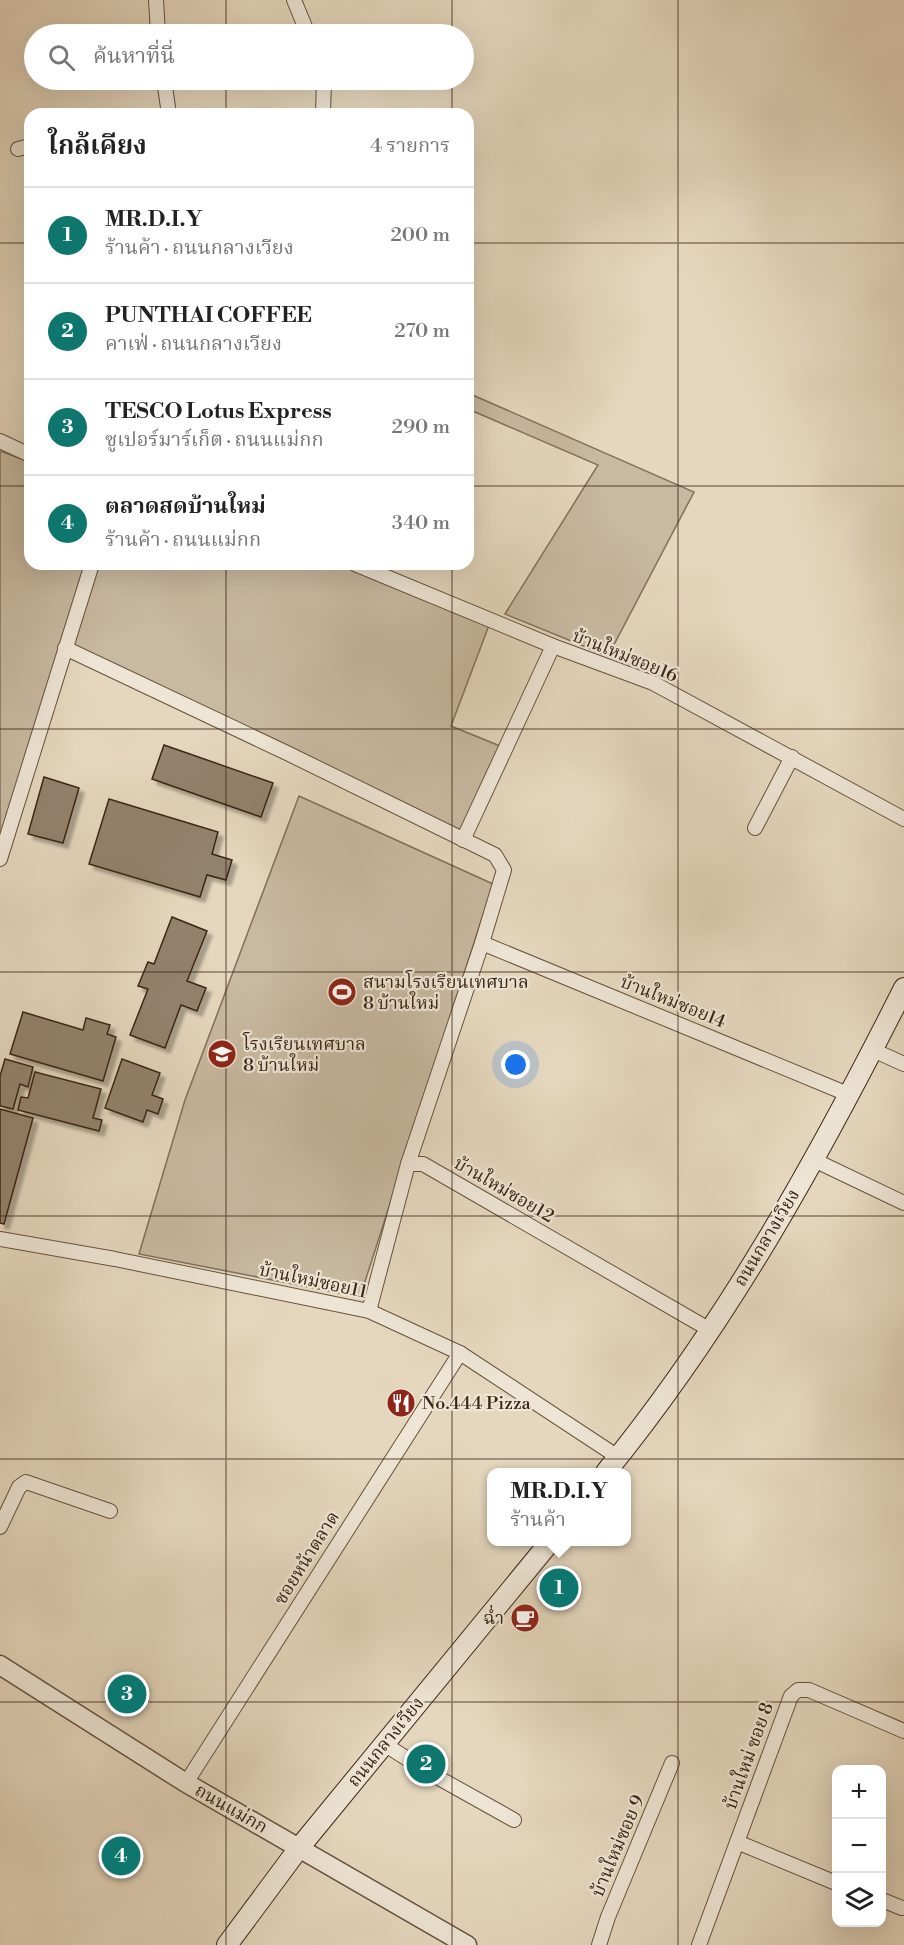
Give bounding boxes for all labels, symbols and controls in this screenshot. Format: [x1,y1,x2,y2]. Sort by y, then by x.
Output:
search box [24,24,474,90]
icon: search [45,41,78,74]
text: ค้นหาที่นี่ [93,43,175,70]
text: ใกล้เคียง [48,130,147,162]
text: 4 รายการ [370,134,450,159]
text: MR.D.I.Y [105,206,202,233]
text: 1 [63,223,72,248]
text: 200 m [390,223,450,248]
text: ร้านค้า · ถนนกลางเวียง [105,236,294,261]
text: PUNTHAI COFFEE [105,302,312,329]
text: 2 [61,319,74,344]
text: 270 m [394,319,450,344]
text: คาเฟ่ · ถนนกลางเวียง [105,332,282,357]
text: TESCO Lotus Express [105,398,332,425]
text: 3 [61,415,74,440]
text: 290 m [392,415,450,440]
text: ซูเปอร์มาร์เก็ต · ถนนแม่กก [105,428,324,453]
text: ตลาดสดบ้านใหม่ [105,493,266,520]
text: 4 [61,511,74,536]
text: 340 m [392,511,450,536]
text: ร้านค้า · ถนนแม่กก [105,528,261,553]
street label: บ้านใหม่ซอย16 [569,623,682,688]
place label: สนามโรงเรียนเทศบาล 8 บ้านใหม่ [363,969,529,1015]
street label: บ้านใหม่ซอย14 [617,970,730,1034]
sports icon: สนามโรงเรียนเทศบาล 8 บ้านใหม่ [326,976,358,1008]
place label: โรงเรียนเทศบาล 8 บ้านใหม่ [242,1031,366,1077]
school or university icon: โรงเรียนเทศบาล 8 บ้านใหม่ [206,1038,238,1070]
your location [501,1050,530,1079]
street label: บ้านใหม่ซอย12 [450,1151,559,1228]
street label: ถนนกลางเวียง [729,1185,805,1291]
street label: บ้านใหม่ซอย11 [257,1257,369,1304]
restaurant icon: No.444 Pizza [385,1387,417,1419]
place label: No.444 Pizza [422,1392,532,1415]
popup [487,1468,631,1546]
text: MR.D.I.Y [510,1478,608,1505]
street label: ซอยหน้าตลาด [269,1507,345,1609]
text: ร้านค้า [510,1508,566,1533]
pin: 1 [540,1566,578,1610]
cafe icon: ฉ่ำ [509,1602,541,1634]
place label: ฉ่ำ [483,1604,504,1630]
pin: 3 [108,1672,146,1716]
street label: ถนนกลางเวียง [343,1692,429,1792]
street label: บ้านใหม่ ซอย 8 [718,1699,779,1813]
pin: 2 [406,1742,446,1786]
map controls [832,1765,886,1927]
button: + [832,1765,886,1819]
street label: ถนนแม่กก [191,1779,271,1839]
street label: บ้านใหม่ซอย 9 [585,1791,650,1900]
button: − [832,1819,886,1873]
pin: 4 [102,1834,140,1878]
button: layers [832,1873,886,1927]

